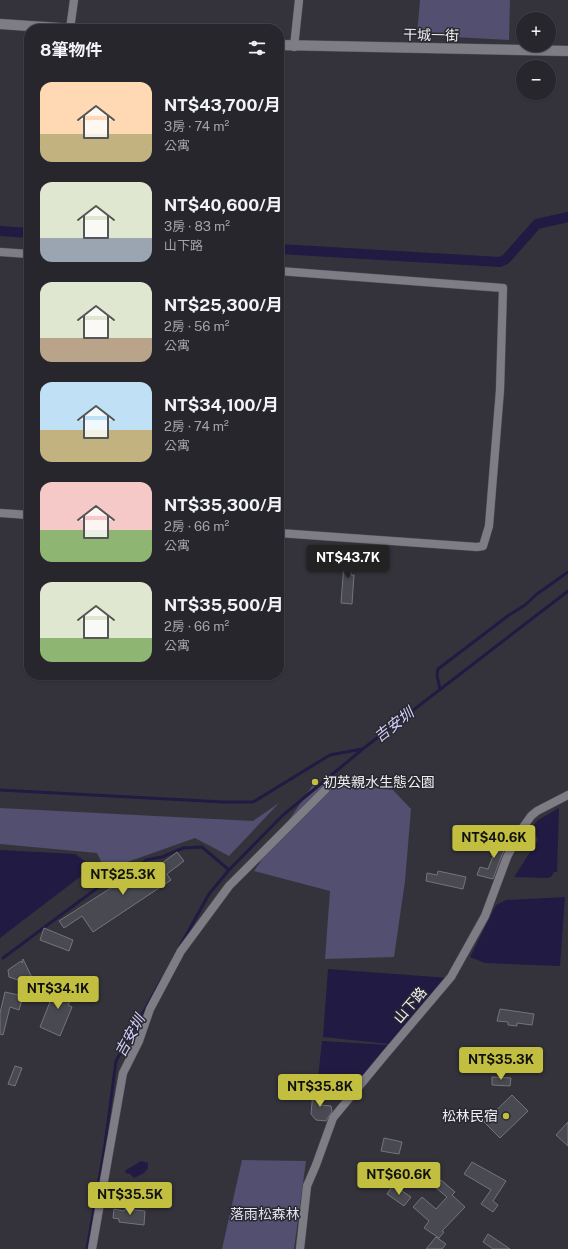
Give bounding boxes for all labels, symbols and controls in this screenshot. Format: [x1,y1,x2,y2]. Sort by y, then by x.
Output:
map controls [516,12,556,100]
button: + [516,12,556,52]
street label: 干城一街 [403,27,459,43]
icon: filters [246,37,268,59]
text: 8筆物件 [40,40,102,60]
button: − [516,60,556,100]
text: NT$43,700/月 [164,95,281,115]
icon: home [72,98,120,146]
text: 3房 · 74 m² [164,119,229,134]
text: 公寓 [164,138,190,153]
text: NT$40,600/月 [164,195,283,215]
icon: home [72,198,120,246]
text: 3房 · 83 m² [164,219,230,234]
text: 山下路 [164,238,203,253]
text: NT$25,300/月 [164,295,283,315]
icon: home [72,298,120,346]
text: 2房 · 56 m² [164,319,230,334]
text: 公寓 [164,338,190,353]
text: NT$34,100/月 [164,395,279,415]
icon: home [72,398,120,446]
text: 2房 · 74 m² [164,419,229,434]
text: 公寓 [164,438,190,453]
text: NT$35,300/月 [164,495,283,515]
icon: home [72,498,120,546]
text: 2房 · 66 m² [164,519,229,534]
text: 公寓 [164,538,190,553]
pin: NT$43.7K [307,545,389,579]
text: NT$43.7K [316,550,380,565]
text: NT$35,500/月 [164,595,284,615]
icon: home [72,598,120,646]
text: 2房 · 66 m² [164,619,229,634]
text: 公寓 [164,638,190,653]
water label: 吉安圳 [371,703,418,745]
place label: 初英親水生態公園 [323,774,435,790]
marker: 初英親水生態公園 [310,777,320,787]
pin: NT$40.6K [453,825,535,859]
text: NT$40.6K [461,830,527,845]
pin: NT$25.3K [82,862,164,896]
text: NT$25.3K [90,867,156,882]
pin: NT$34.1K [17,976,99,1010]
text: NT$34.1K [27,981,89,996]
street label: 山下路 [390,984,430,1026]
water label: 吉安圳 [111,1010,149,1060]
pin: NT$35.3K [460,1047,542,1081]
text: NT$35.3K [468,1052,534,1067]
pin: NT$35.8K [279,1074,361,1108]
text: NT$35.8K [287,1079,353,1094]
place label: 松林民宿 [442,1108,498,1124]
marker: 松林民宿 [501,1111,511,1121]
pin: NT$60.6K [358,1162,440,1196]
text: NT$60.6K [366,1167,432,1182]
pin: NT$35.5K [89,1182,171,1216]
text: NT$35.5K [97,1187,163,1202]
park label: 落雨松森林 [230,1206,300,1222]

